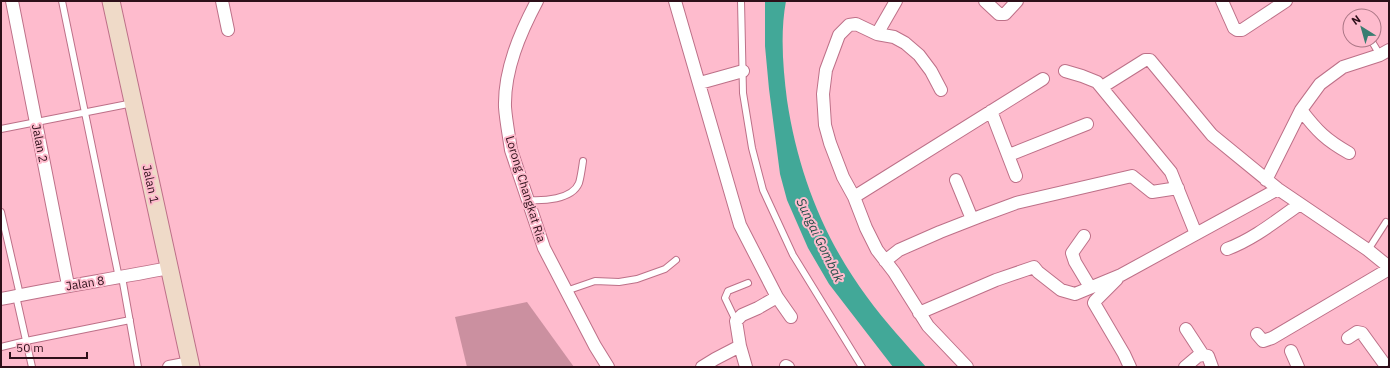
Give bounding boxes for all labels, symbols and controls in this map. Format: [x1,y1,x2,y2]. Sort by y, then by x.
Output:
north arrow [1342,8,1382,48]
text: N [1349,12,1363,28]
street label: Jalan 2 [29,122,51,164]
street label: Lorong Changkat Ria [503,134,549,244]
street label: Jalan 1 [140,163,162,205]
water label: Sungai Gombak [792,195,848,285]
street label: Jalan 8 [65,273,105,293]
scale bar [10,334,87,360]
text: 50 m [16,340,44,355]

